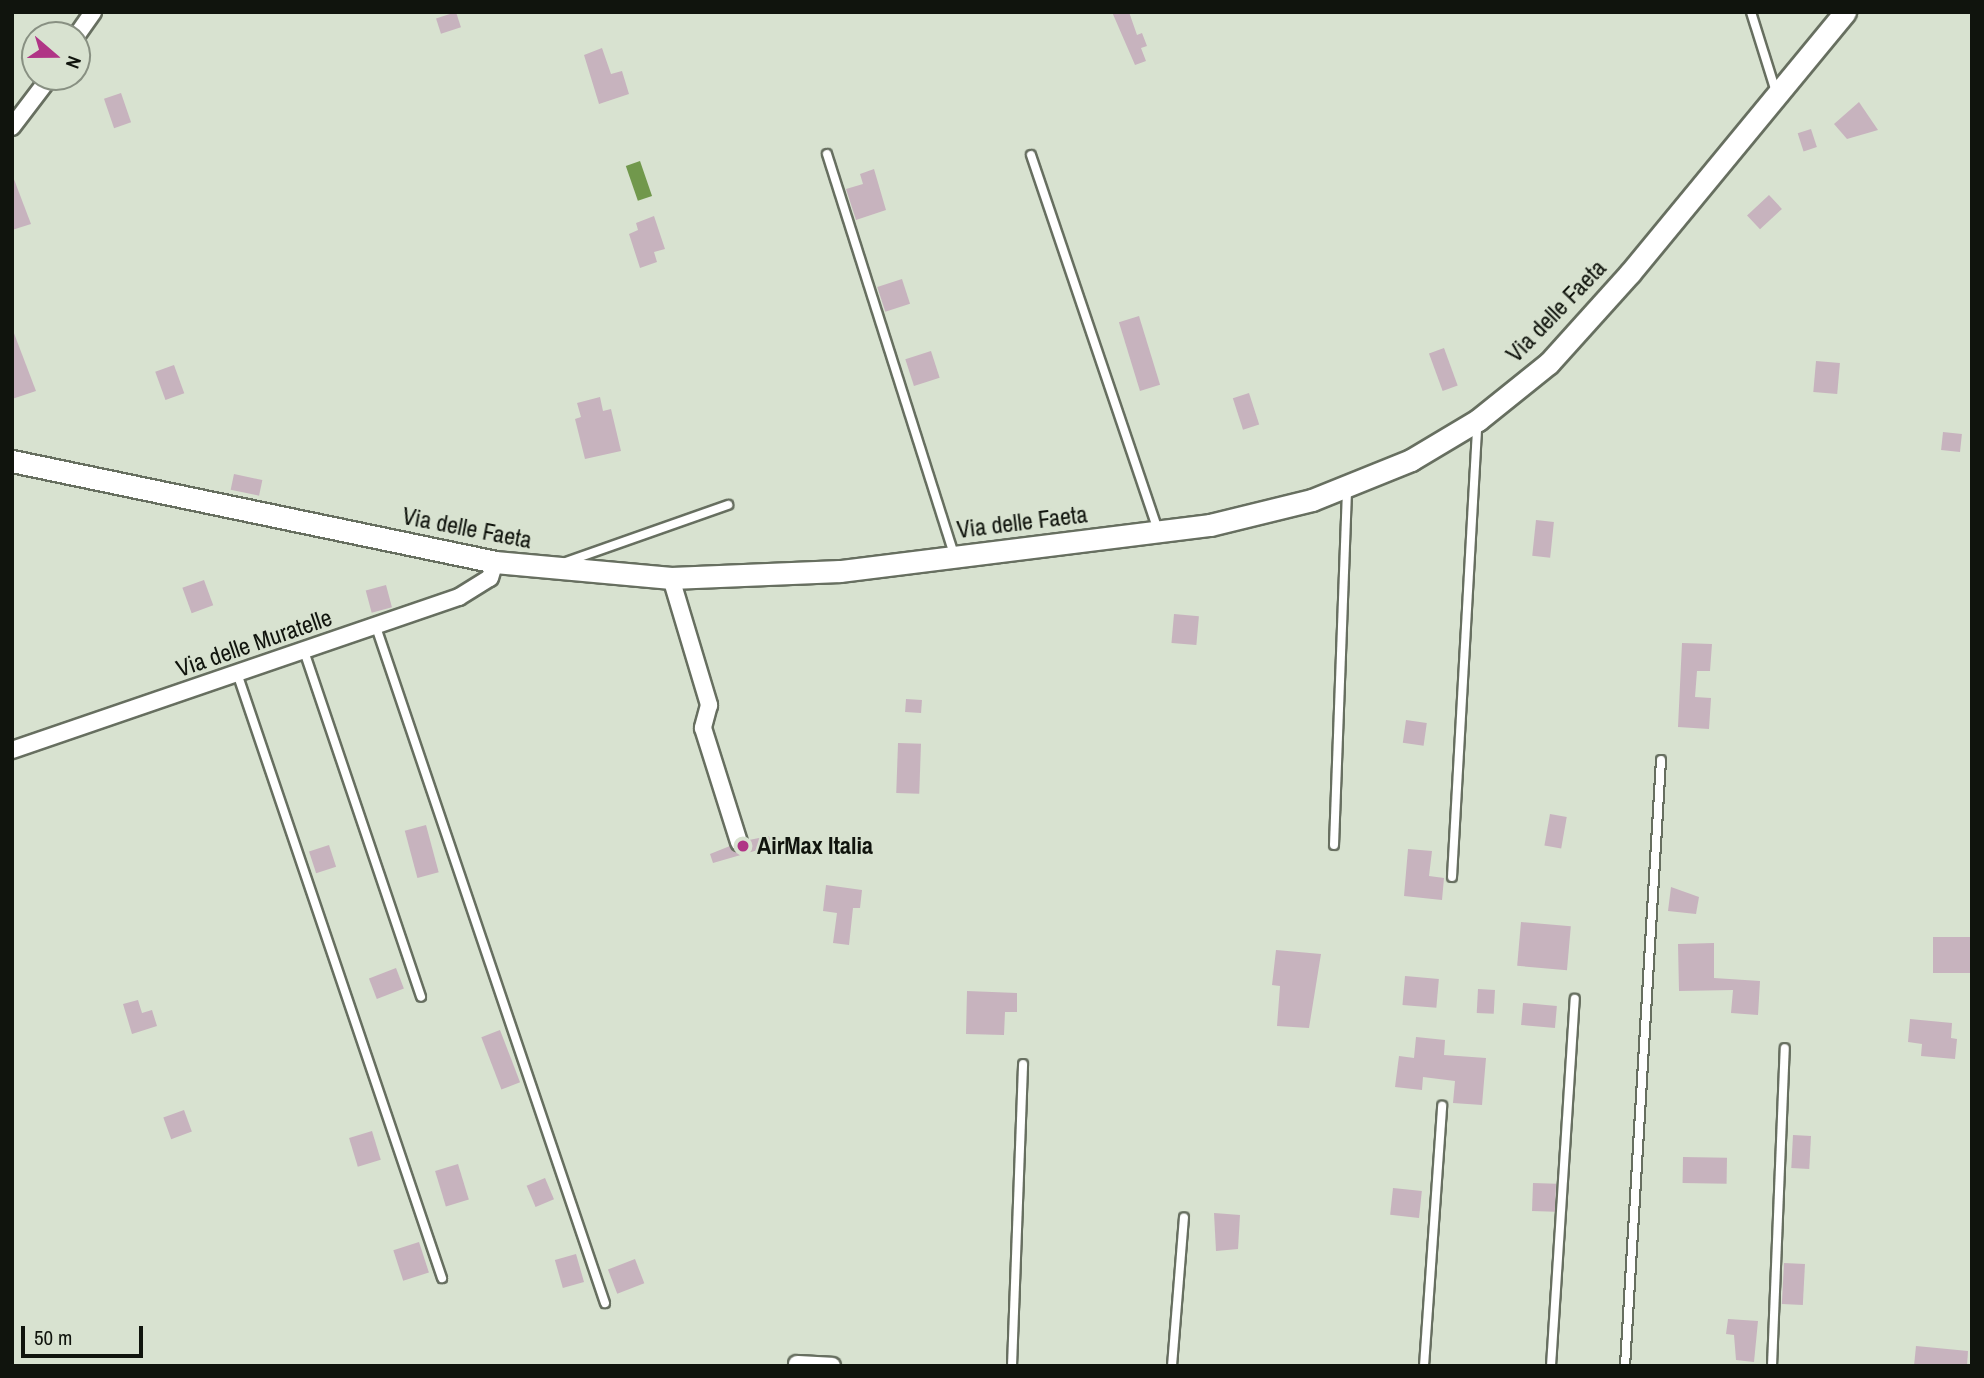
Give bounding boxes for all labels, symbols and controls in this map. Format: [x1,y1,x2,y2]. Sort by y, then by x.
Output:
north arrow [21,21,91,91]
text: N [60,53,88,72]
street label: Via delle Faeta [1500,254,1612,368]
street label: Via delle Faeta [955,500,1089,544]
street label: Via delle Faeta [400,501,534,555]
street label: Via delle Muratelle [172,603,336,683]
place label: AirMax Italia [757,832,873,860]
marker: AirMax Italia [735,838,751,854]
scale bar [24,1312,147,1356]
text: 50 m [34,1323,72,1352]

